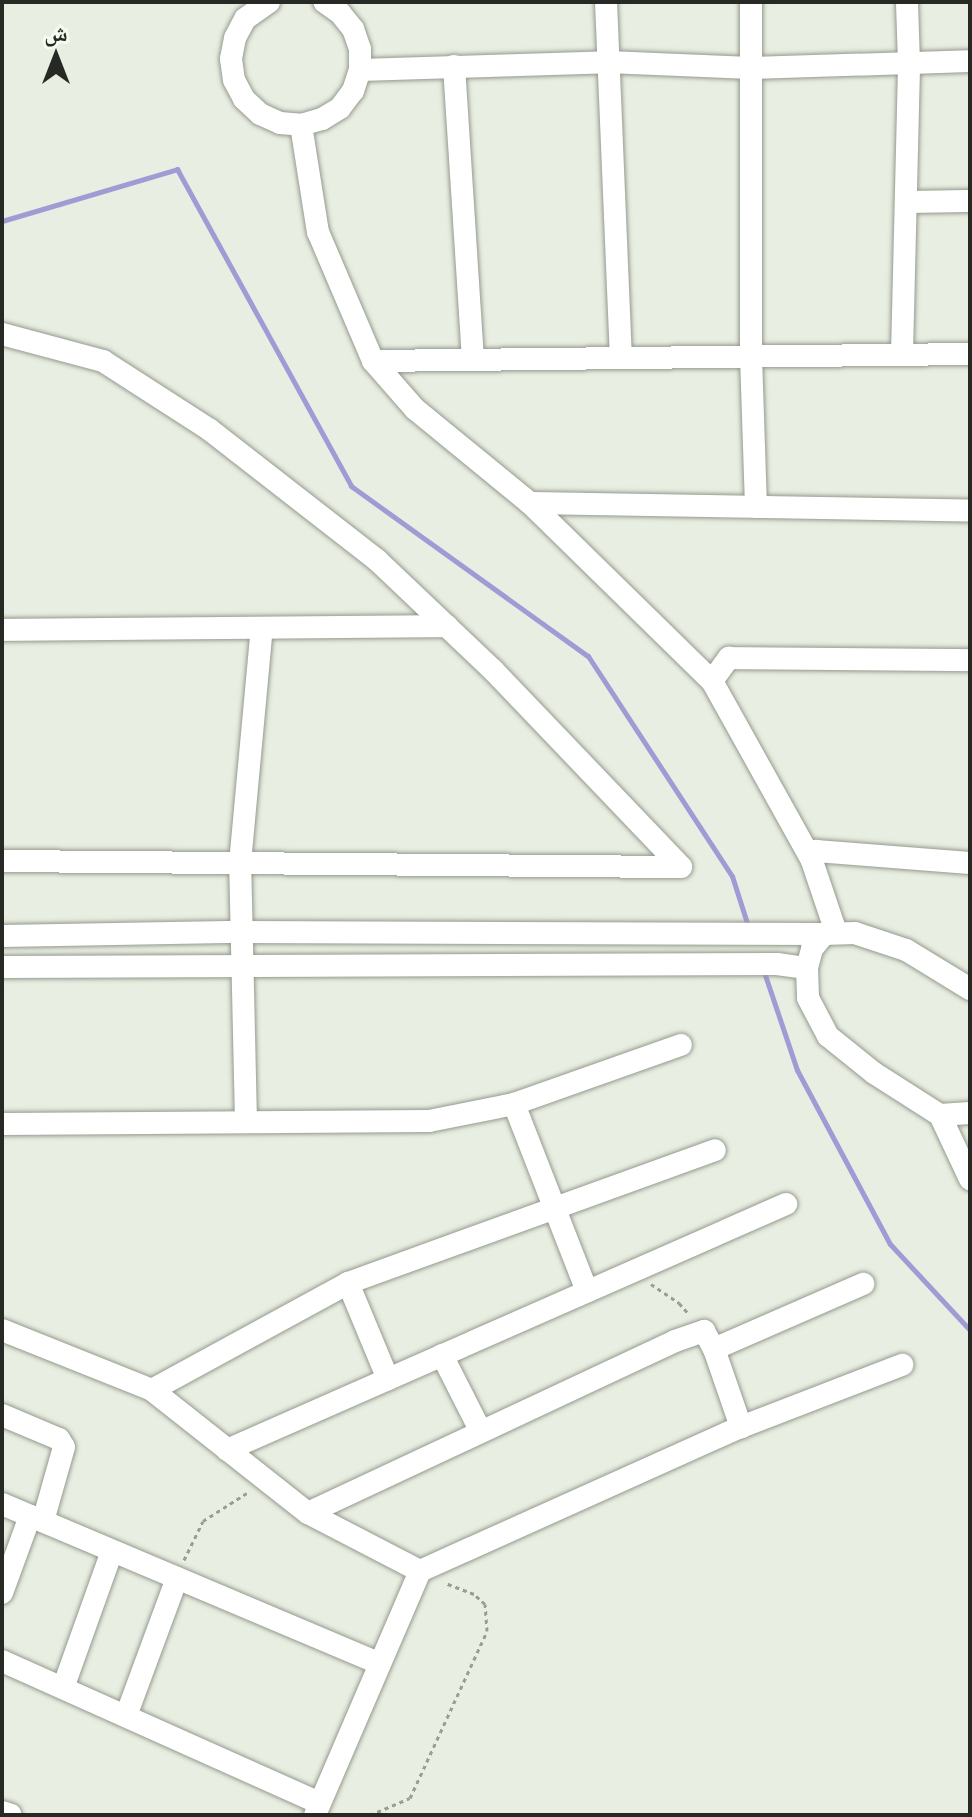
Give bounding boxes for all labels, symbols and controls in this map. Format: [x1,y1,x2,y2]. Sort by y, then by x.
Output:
north arrow [16,16,96,96]
text: ش [44,17,68,47]

